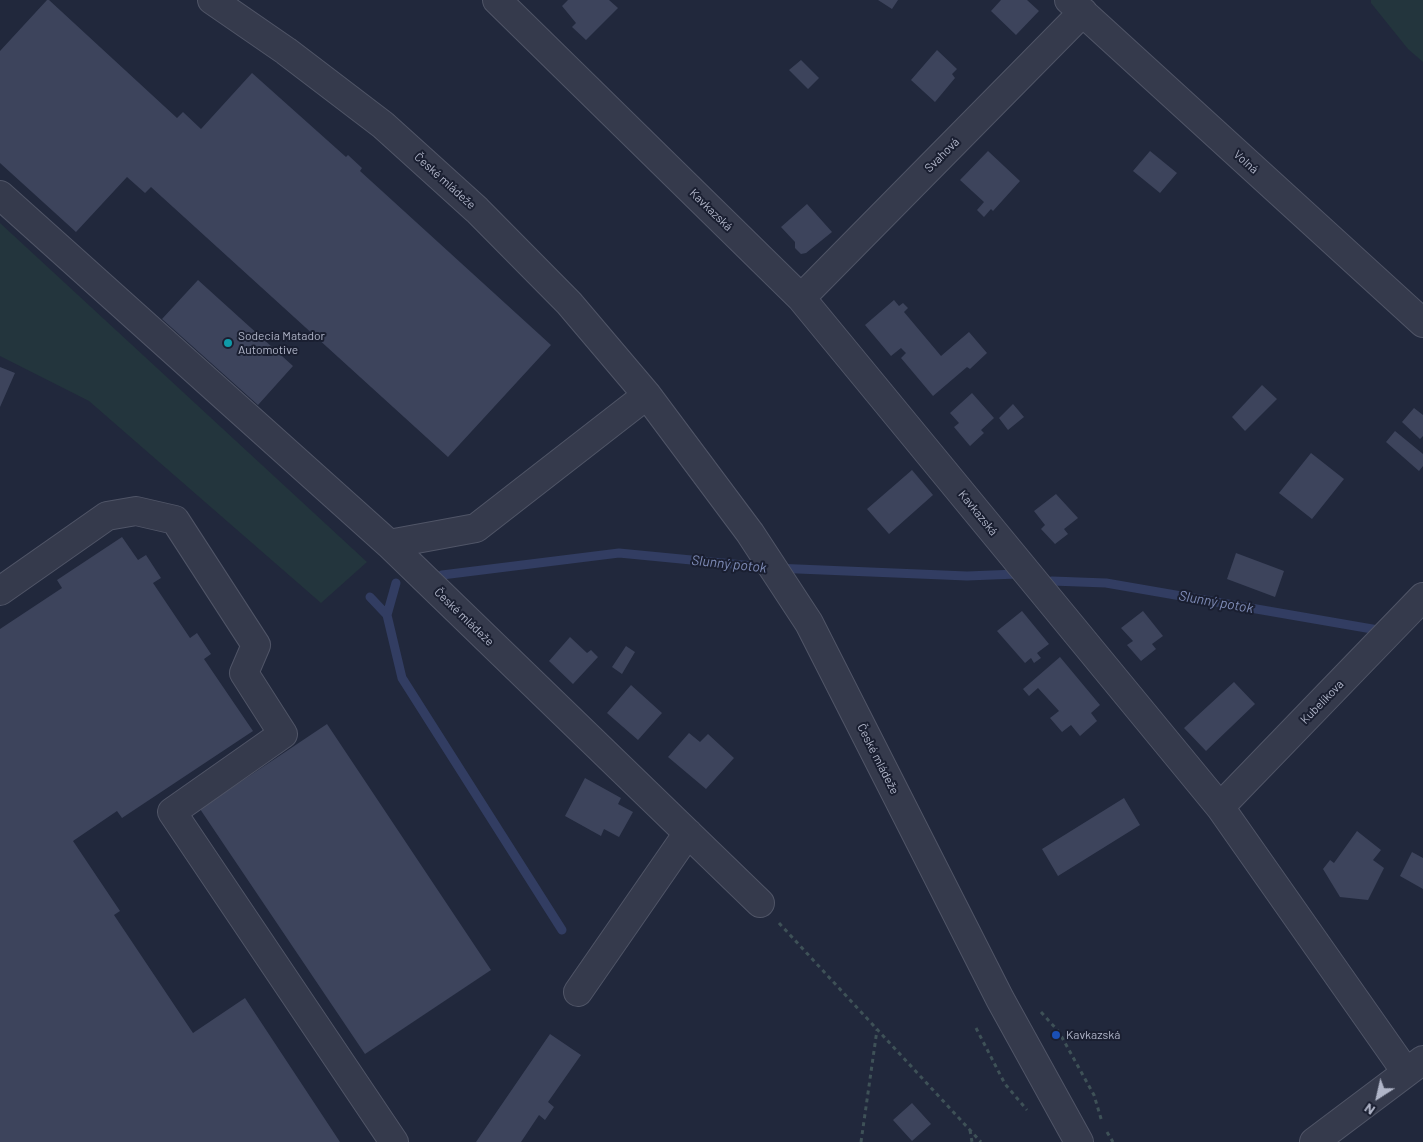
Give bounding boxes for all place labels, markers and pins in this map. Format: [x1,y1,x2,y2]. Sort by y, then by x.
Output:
place label: Sodecia Matador Automotive [238,329,325,357]
marker: Sodecia Matador Automotive [222,337,234,349]
place label: Kavkazská [1066,1028,1120,1042]
marker: Kavkazská [1050,1029,1062,1041]

